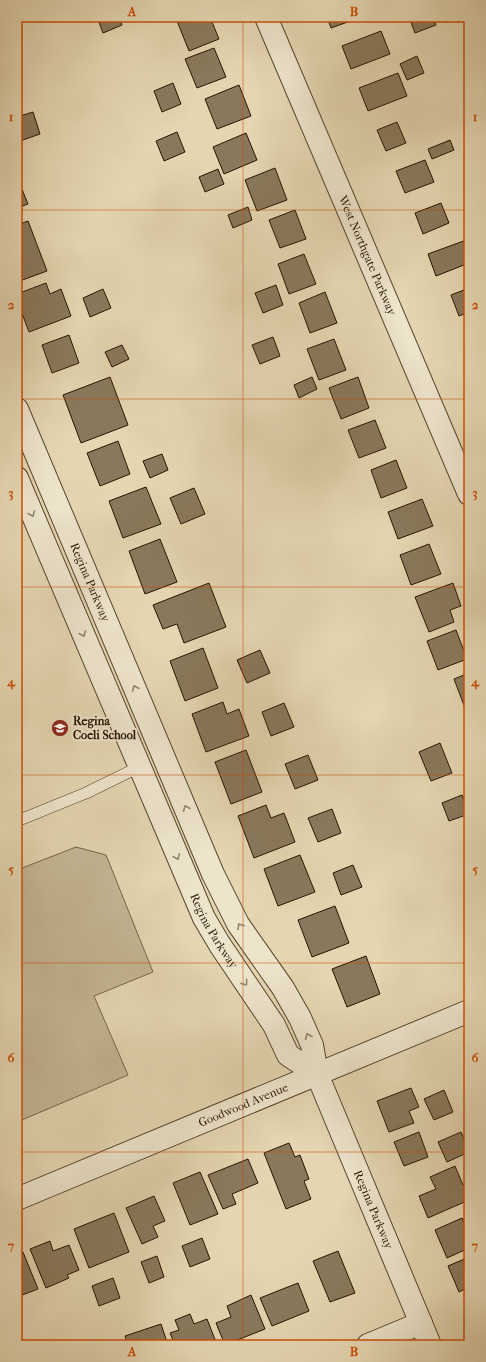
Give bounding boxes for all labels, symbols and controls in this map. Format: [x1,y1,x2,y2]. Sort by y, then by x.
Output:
text: A [127,4,137,19]
text: B [350,4,359,19]
text: 1 [9,109,14,124]
text: 1 [473,109,478,124]
street label: West Northgate Parkway [335,192,399,318]
text: 2 [8,297,15,312]
text: 2 [472,297,479,312]
text: 3 [8,485,14,501]
text: 3 [472,485,478,501]
one-way arrow [27,509,35,517]
street label: Regina Parkway [67,541,113,624]
one-way arrow [78,629,86,637]
text: 4 [6,674,16,690]
text: 4 [470,674,480,690]
one-way arrow [132,685,140,693]
place label: Regina Coeli School [73,714,137,742]
school or university icon: Regina Coeli School [50,718,70,738]
one-way arrow [182,804,190,811]
one-way arrow [172,852,180,860]
text: 5 [8,862,14,877]
text: 5 [472,862,478,877]
street label: Regina Parkway [187,891,241,971]
one-way arrow [237,923,245,930]
one-way arrow [241,978,248,985]
one-way arrow [305,1033,313,1040]
text: 6 [7,1050,15,1065]
text: 6 [471,1050,479,1065]
street label: Goodwood Avenue [196,1080,290,1130]
street label: Regina Parkway [351,1168,396,1252]
text: 7 [7,1238,15,1253]
text: 7 [471,1238,479,1253]
text: A [127,1344,137,1359]
text: B [350,1344,359,1359]

